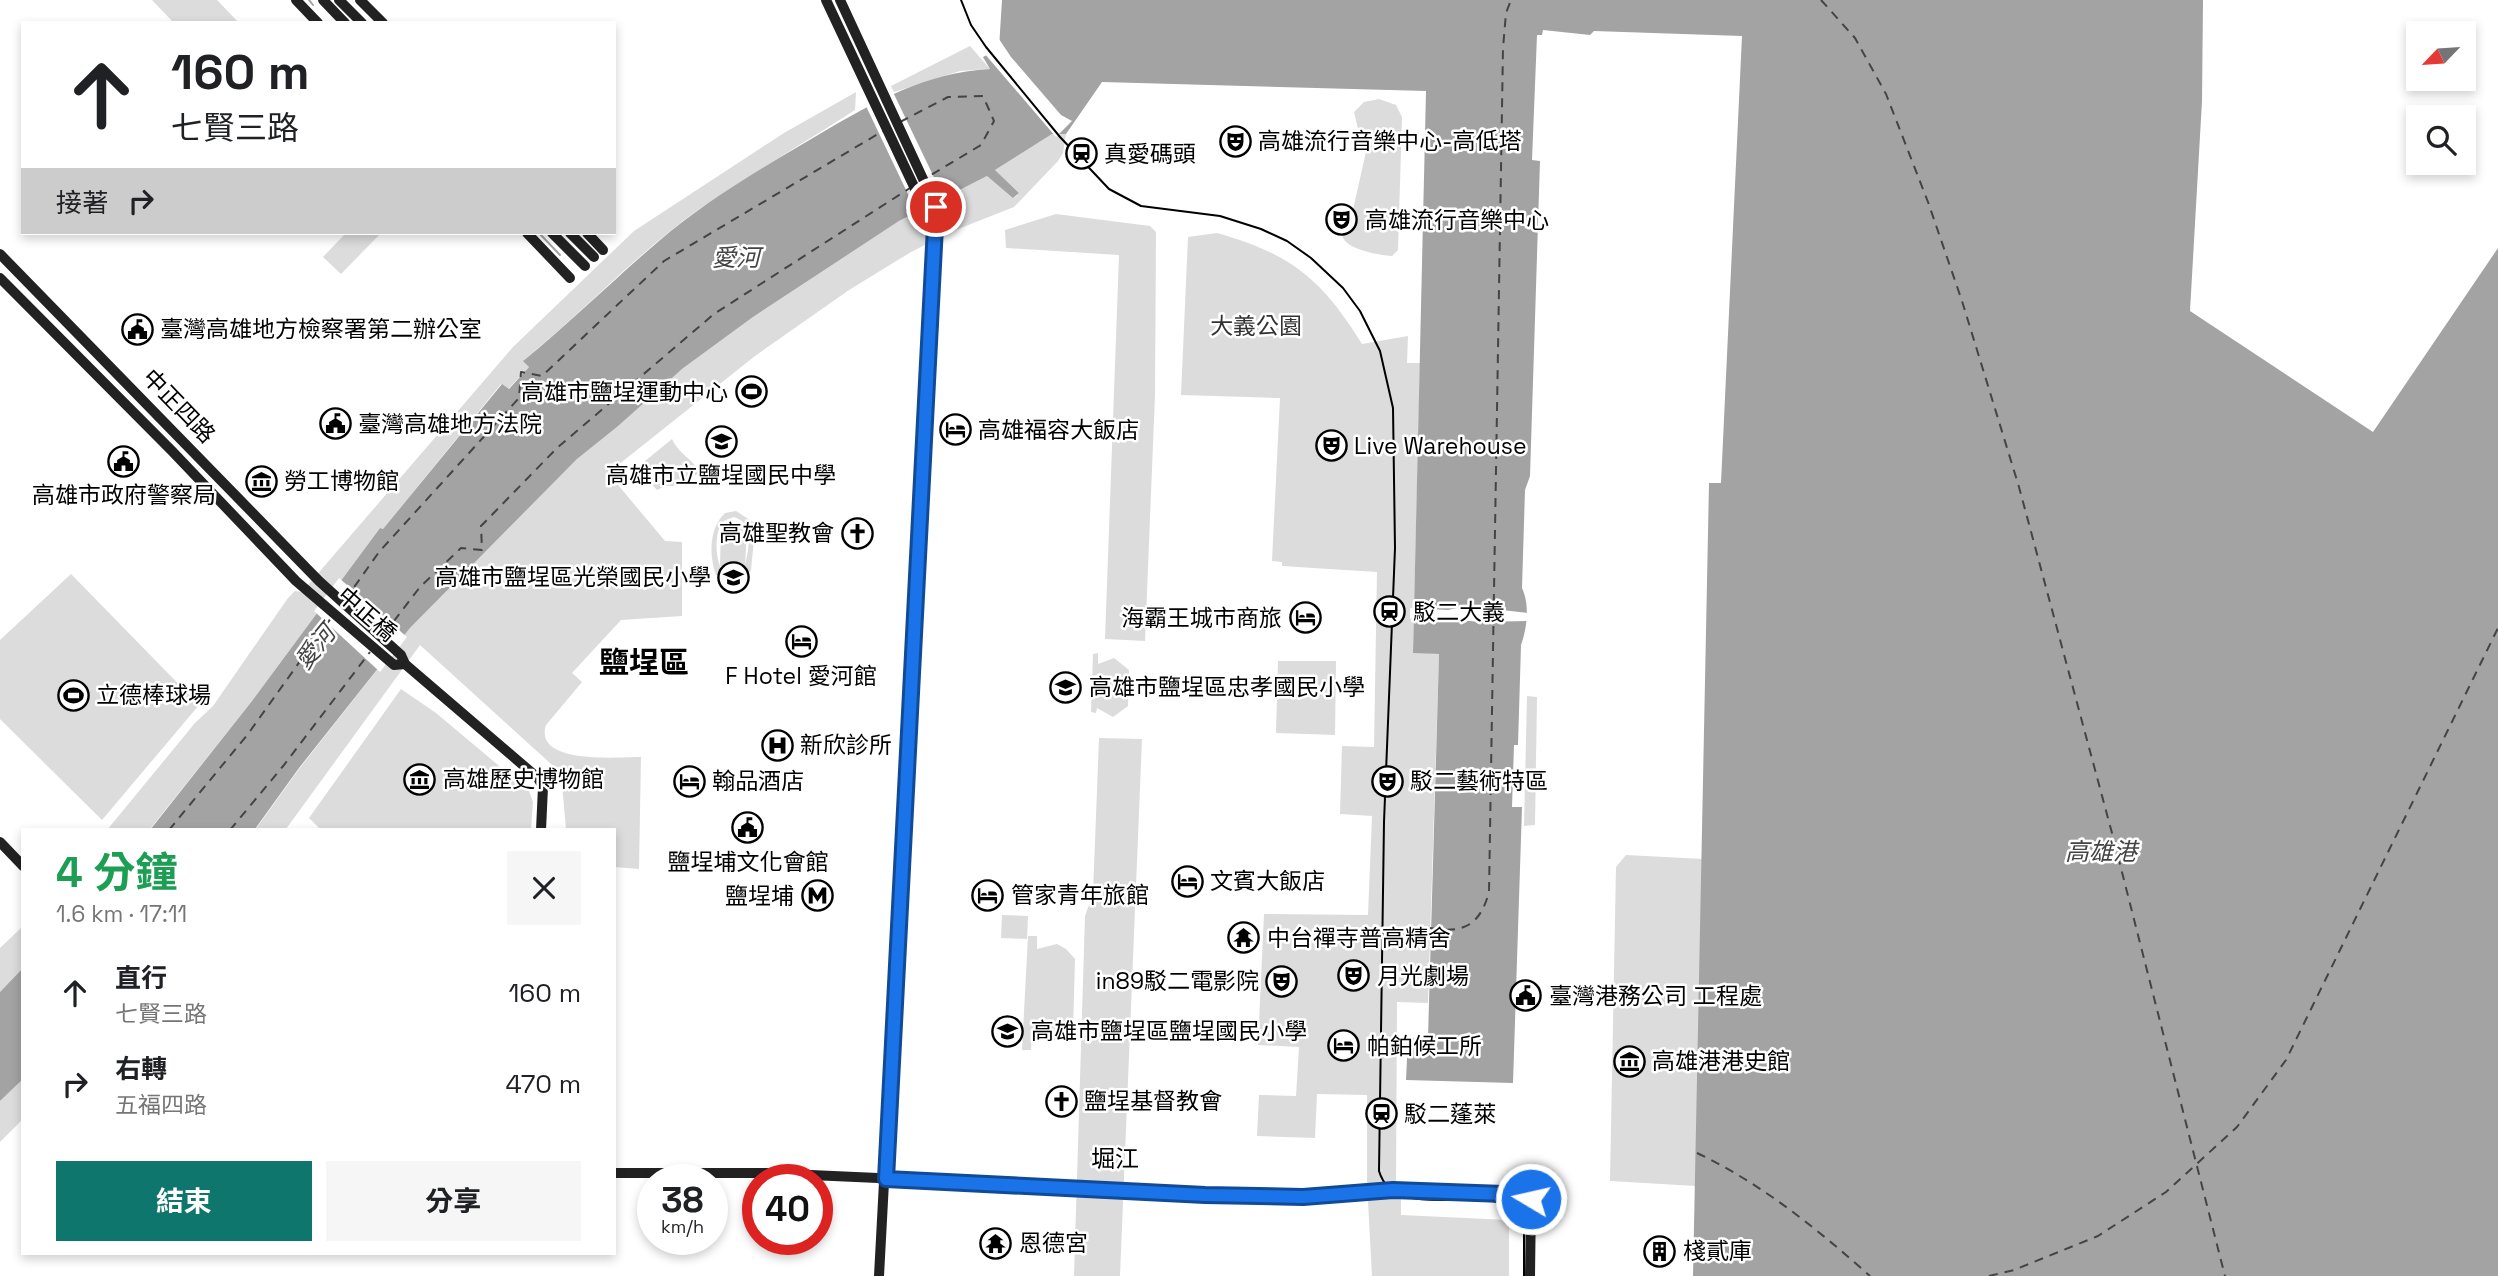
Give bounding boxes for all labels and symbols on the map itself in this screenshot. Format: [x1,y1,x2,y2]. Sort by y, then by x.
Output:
north arrow [2406,21,2476,91]
theatre icon: 高雄流行音樂中心-高低塔 [1218,124,1252,158]
place label: 高雄流行音樂中心-高低塔 [1258,126,1521,156]
station icon: 真愛碼頭 [1064,137,1098,171]
place label: 真愛碼頭 [1104,139,1196,169]
pin [906,177,966,237]
theatre icon: 高雄流行音樂中心 [1325,203,1359,237]
place label: 高雄流行音樂中心 [1365,205,1549,235]
water label: 愛河 [712,242,764,273]
park label: 大義公園 [1210,311,1302,341]
public building icon: 臺灣高雄地方檢察署第二辦公室 [120,312,154,346]
place label: 臺灣高雄地方檢察署第二辦公室 [160,314,482,344]
street label: 中正四路 [136,362,222,450]
sports icon: 高雄市鹽埕運動中心 [734,375,768,409]
place label: 高雄市鹽埕運動中心 [521,377,728,407]
public building icon: 臺灣高雄地方法院 [318,407,352,441]
place label: 臺灣高雄地方法院 [358,409,542,439]
hotel icon: 高雄福容大飯店 [938,413,972,447]
place label: 高雄福容大飯店 [978,415,1139,445]
school or university icon: 高雄市立鹽埕國民中學 [704,424,738,458]
theatre icon: Live Warehouse [1314,429,1348,463]
place label: Live Warehouse [1354,431,1527,461]
public building icon: 高雄市政府警察局 [107,444,141,478]
place label: 高雄市立鹽埕國民中學 [606,460,836,490]
museum icon: 勞工博物館 [244,464,278,498]
place label: 勞工博物館 [284,466,399,496]
place label: 高雄市政府警察局 [32,480,216,510]
church icon: 高雄聖教會 [840,516,874,550]
place label: 高雄聖教會 [719,518,834,548]
school or university icon: 高雄市鹽埕區光榮國民小學 [717,560,751,594]
place label: 高雄市鹽埕區光榮國民小學 [435,562,711,592]
street label: 中正橋 [331,580,403,648]
station icon: 駁二大義 [1373,595,1407,629]
place label: 駁二大義 [1413,597,1505,627]
hotel icon: 海霸王城市商旅 [1288,601,1322,635]
place label: 海霸王城市商旅 [1121,603,1282,633]
water label: 愛河 [288,615,345,675]
hotel icon: F Hotel 愛河館 [784,625,818,659]
district label: 鹽埕區 [599,643,689,682]
place label: F Hotel 愛河館 [725,661,877,691]
school or university icon: 高雄市鹽埕區忠孝國民小學 [1049,670,1083,704]
place label: 高雄市鹽埕區忠孝國民小學 [1089,672,1365,702]
sports icon: 立德棒球場 [56,678,90,712]
place label: 立德棒球場 [96,680,211,710]
hospital icon: 新欣診所 [760,728,794,762]
place label: 新欣診所 [800,730,892,760]
museum icon: 高雄歷史博物館 [403,762,437,796]
place label: 高雄歷史博物館 [443,764,604,794]
hotel icon: 翰品酒店 [672,764,706,798]
theatre icon: 駁二藝術特區 [1370,764,1404,798]
place label: 翰品酒店 [712,766,804,796]
place label: 駁二藝術特區 [1410,766,1548,796]
public building icon: 鹽埕埔文化會館 [731,811,765,845]
water label: 高雄港 [2065,836,2140,867]
place label: 鹽埕埔文化會館 [668,847,829,877]
hotel icon: 文賓大飯店 [1170,864,1204,898]
place label: 文賓大飯店 [1210,866,1325,896]
hotel icon: 管家青年旅館 [971,878,1005,912]
metro station icon: 鹽埕埔 [800,879,834,913]
place label: 管家青年旅館 [1011,880,1149,910]
place label: 鹽埕埔 [725,881,794,911]
temple icon: 中台禪寺普高精舍 [1227,921,1261,955]
place label: 中台禪寺普高精舍 [1267,923,1451,953]
theatre icon: 月光劇場 [1337,959,1371,993]
place label: 月光劇場 [1377,961,1469,991]
theatre icon: in89駁二電影院 [1265,964,1299,998]
place label: in89駁二電影院 [1096,966,1259,996]
public building icon: 臺灣港務公司 工程處 [1509,979,1543,1013]
place label: 臺灣港務公司 工程處 [1549,981,1762,1011]
school or university icon: 高雄市鹽埕區鹽埕國民小學 [991,1014,1025,1048]
place label: 高雄市鹽埕區鹽埕國民小學 [1031,1016,1307,1046]
hotel icon: 帕鉑候工所 [1327,1029,1361,1063]
place label: 帕鉑候工所 [1367,1031,1482,1061]
museum icon: 高雄港港史館 [1612,1044,1646,1078]
place label: 高雄港港史館 [1652,1046,1790,1076]
church icon: 鹽埕基督教會 [1044,1084,1078,1118]
place label: 鹽埕基督教會 [1084,1086,1222,1116]
station icon: 駁二蓬萊 [1364,1097,1398,1131]
place label: 駁二蓬萊 [1404,1099,1496,1129]
district label: 堀江 [1091,1143,1139,1174]
position arrow [1494,1162,1568,1236]
speed limit sign: 40 [742,1164,833,1255]
temple icon: 恩德宮 [979,1226,1013,1260]
place label: 恩德宮 [1019,1228,1088,1258]
building icon: 棧貳庫 [1643,1234,1677,1268]
place label: 棧貳庫 [1683,1236,1752,1266]

